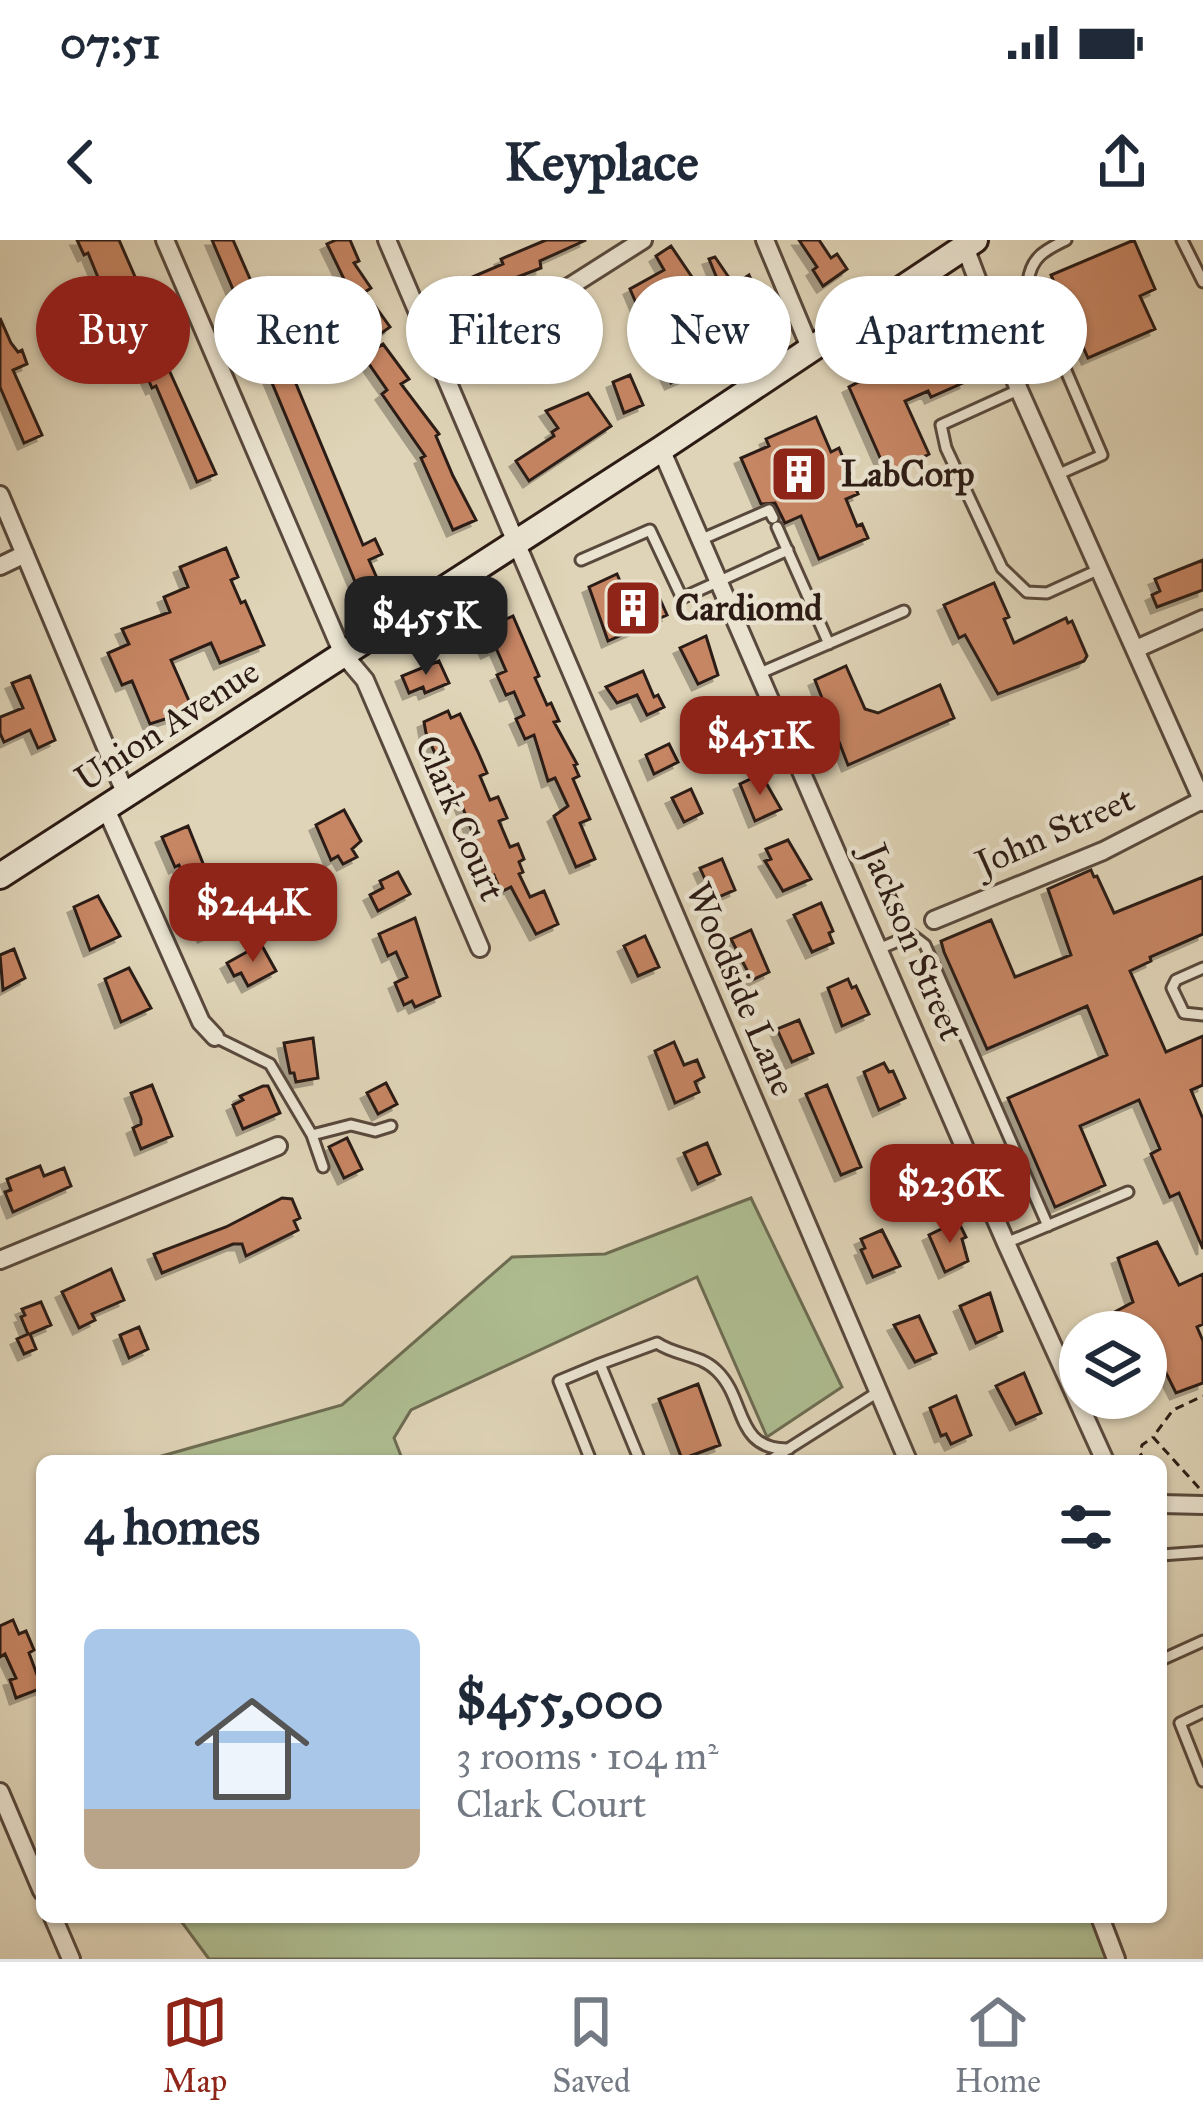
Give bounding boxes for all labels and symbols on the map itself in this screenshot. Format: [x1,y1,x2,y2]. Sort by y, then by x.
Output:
building icon: LabCorp [768,443,830,505]
place label: LabCorp [841,452,975,496]
pin: $455K [342,576,510,678]
building icon: Cardiomd [602,577,664,639]
place label: Cardiomd [675,586,823,630]
street label: Union Avenue [67,649,267,801]
pin: $451K [676,696,844,798]
street label: Clark Court [405,729,515,908]
street label: John Street [965,776,1141,887]
street label: Jackson Street [850,834,974,1047]
pin: $244K [169,863,337,965]
street label: Woodside Lane [676,876,806,1102]
pin: $236K [866,1144,1034,1246]

